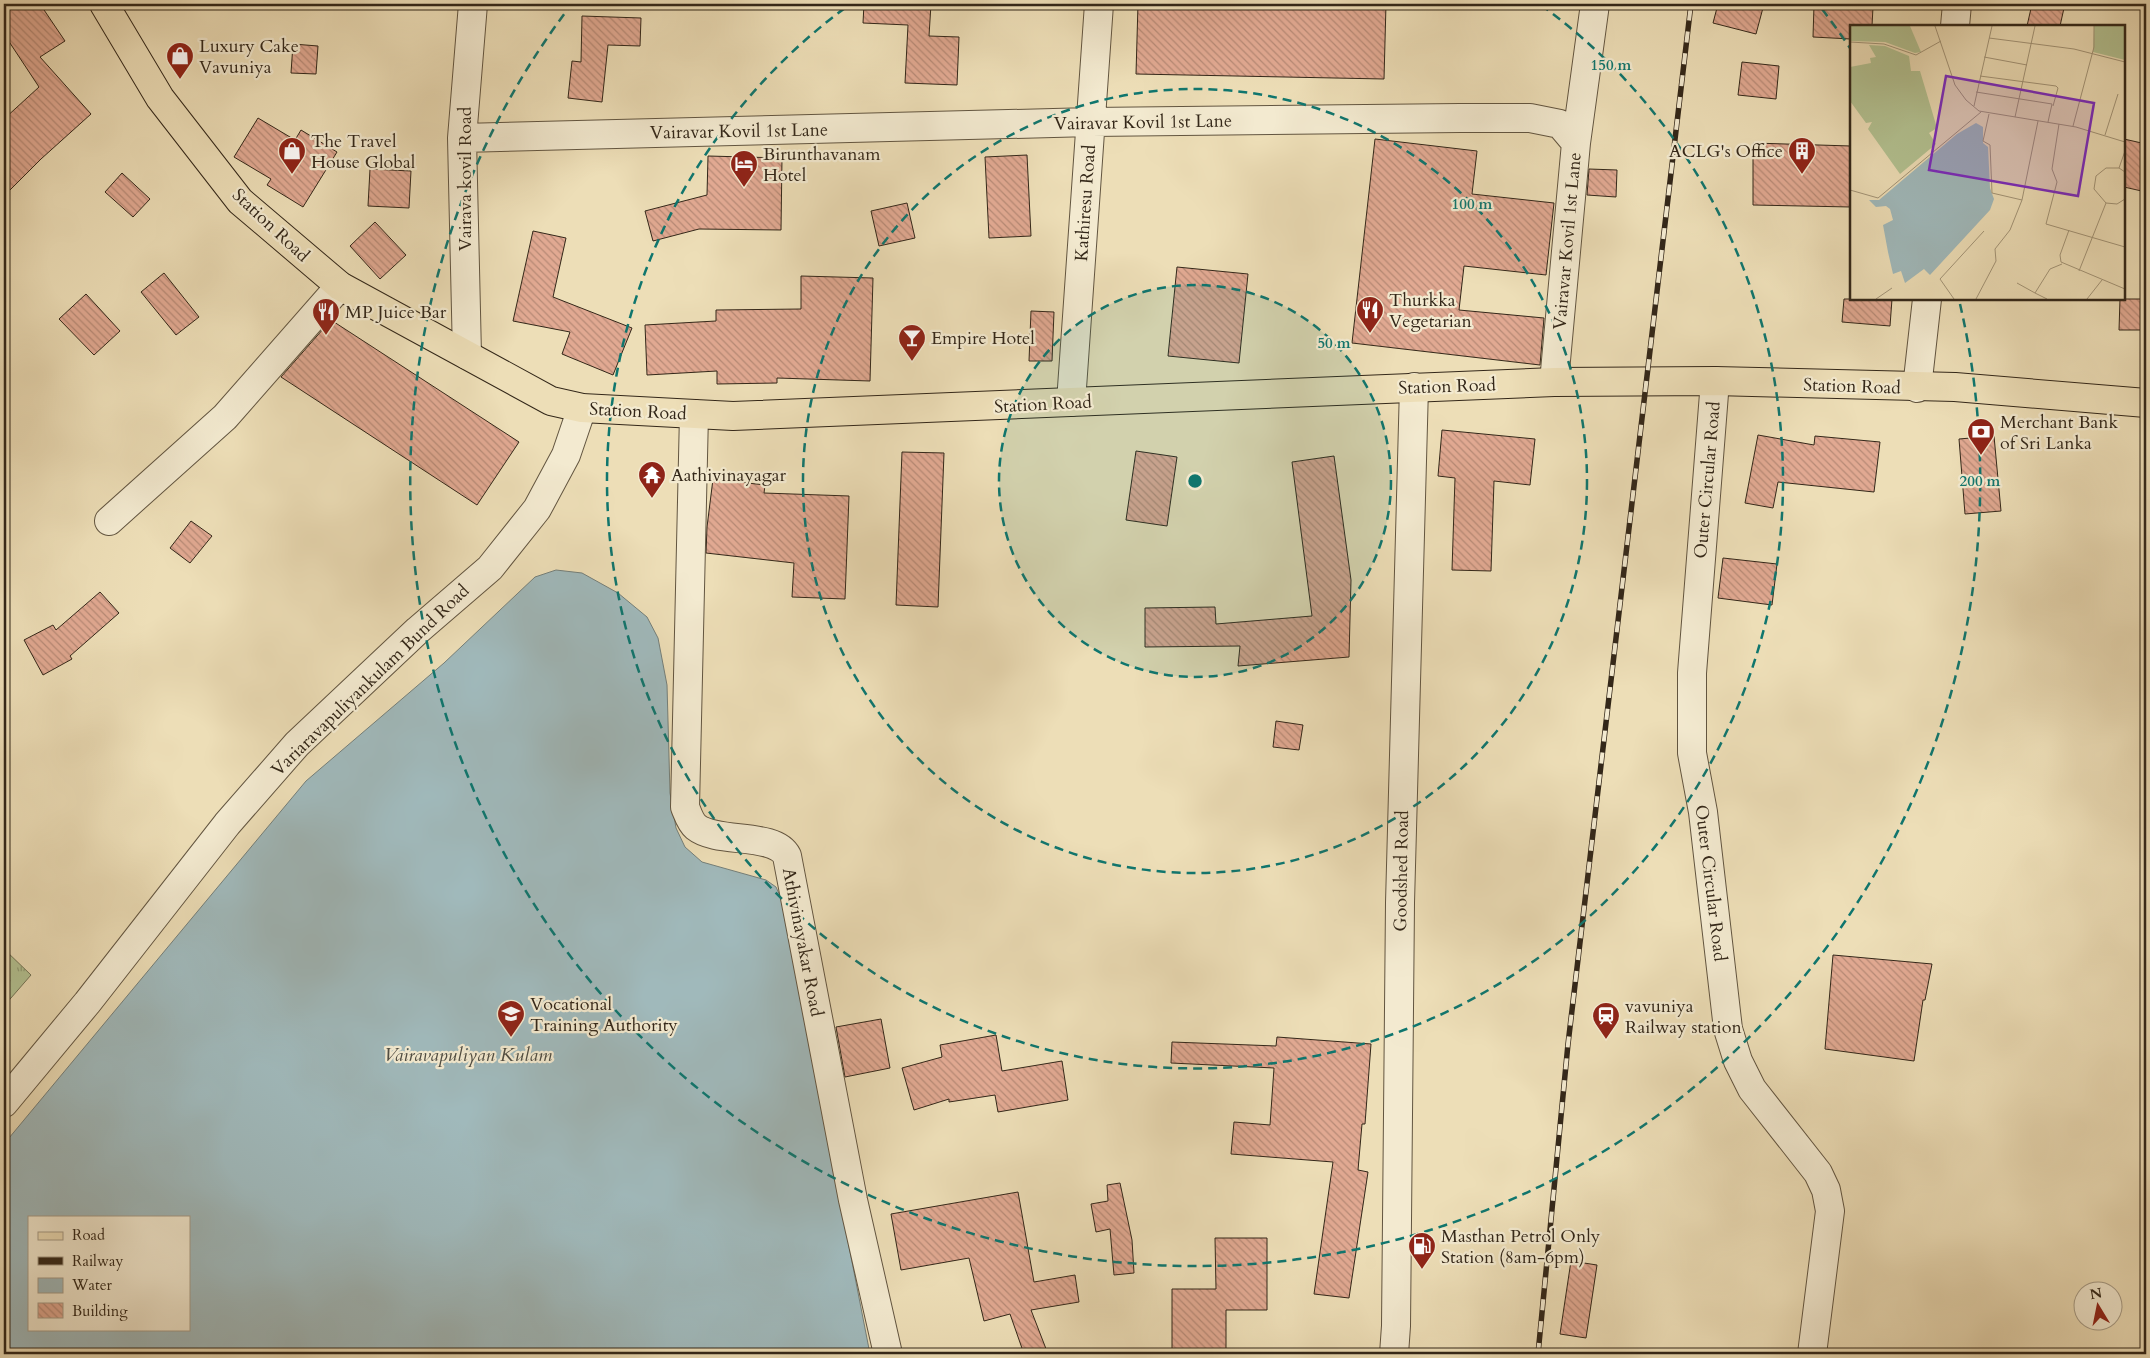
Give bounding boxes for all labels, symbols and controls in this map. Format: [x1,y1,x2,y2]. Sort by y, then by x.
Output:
inset map [1850,25,2125,300]
place label: Luxury Cake Vavuniya [199,34,299,80]
shop icon: Luxury Cake Vavuniya [165,41,195,80]
text: 150 m [1591,55,1632,75]
street label: Vairava kovil Road [453,106,478,251]
street label: Vairavar Kovil 1st Lane [1054,108,1232,137]
street label: Vairavar Kovil 1st Lane [650,117,828,146]
place label: The Travel House Global [311,129,416,175]
shop icon: The Travel House Global [277,136,307,175]
building icon: ACLG's Office [1787,136,1817,175]
place label: ACLG's Office [1669,139,1783,164]
place label: Birunthavanam Hotel [763,142,881,188]
street label: Kathiresu Road [1069,143,1102,262]
hotel icon: Birunthavanam Hotel [729,149,759,188]
street label: Vairavar Kovil 1st Lane [1547,151,1588,331]
street label: Station Road [226,183,315,268]
text: 100 m [1452,194,1493,214]
place label: Thurkka Vegetarian [1389,288,1473,334]
restaurant icon: Thurkka Vegetarian [1355,295,1385,334]
restaurant icon: MP Juice Bar [311,297,341,336]
place label: MP Juice Bar [345,300,447,325]
bar icon: Empire Hotel [897,323,927,362]
place label: Empire Hotel [931,326,1035,351]
text: 50 m [1317,333,1351,353]
street label: Station Road [1398,372,1497,401]
street label: Station Road [1803,372,1902,401]
street label: Station Road [994,389,1093,420]
street label: Station Road [589,396,688,427]
street label: Outer Circular Road [1688,400,1727,560]
place label: Merchant Bank of Sri Lanka [2000,410,2119,456]
bank icon: Merchant Bank of Sri Lanka [1966,417,1996,456]
temple icon: Aathivinayagar [637,460,667,499]
place label: Aathivinayagar [671,463,787,488]
text: 200 m [1960,471,2001,491]
centre of rings [1186,472,1204,490]
street label: Variaravapuliyankulam Bund Road [266,579,475,782]
street label: Outer Circular Road [1688,803,1733,963]
street label: Goodshed Road [1388,810,1415,932]
street label: Athivinayakar Road [776,865,829,1019]
place label: Vocational Training Authority [530,992,678,1038]
place label: vavuniya Railway station [1625,994,1742,1040]
school or university icon: Vocational Training Authority [496,999,526,1038]
station icon: vavuniya Railway station [1591,1001,1621,1040]
water label: Vairavapuliyan Kulam [384,1042,553,1068]
legend [28,1216,190,1330]
place label: Masthan Petrol Only Station (8am-6pm) [1441,1224,1601,1270]
text: Road [72,1225,105,1245]
fuel station icon: Masthan Petrol Only Station (8am-6pm) [1407,1231,1437,1270]
text: Railway [72,1251,123,1271]
text: Water [71,1275,113,1295]
north arrow [2072,1280,2122,1330]
text: N [2088,1283,2103,1304]
text: Building [72,1301,128,1321]

